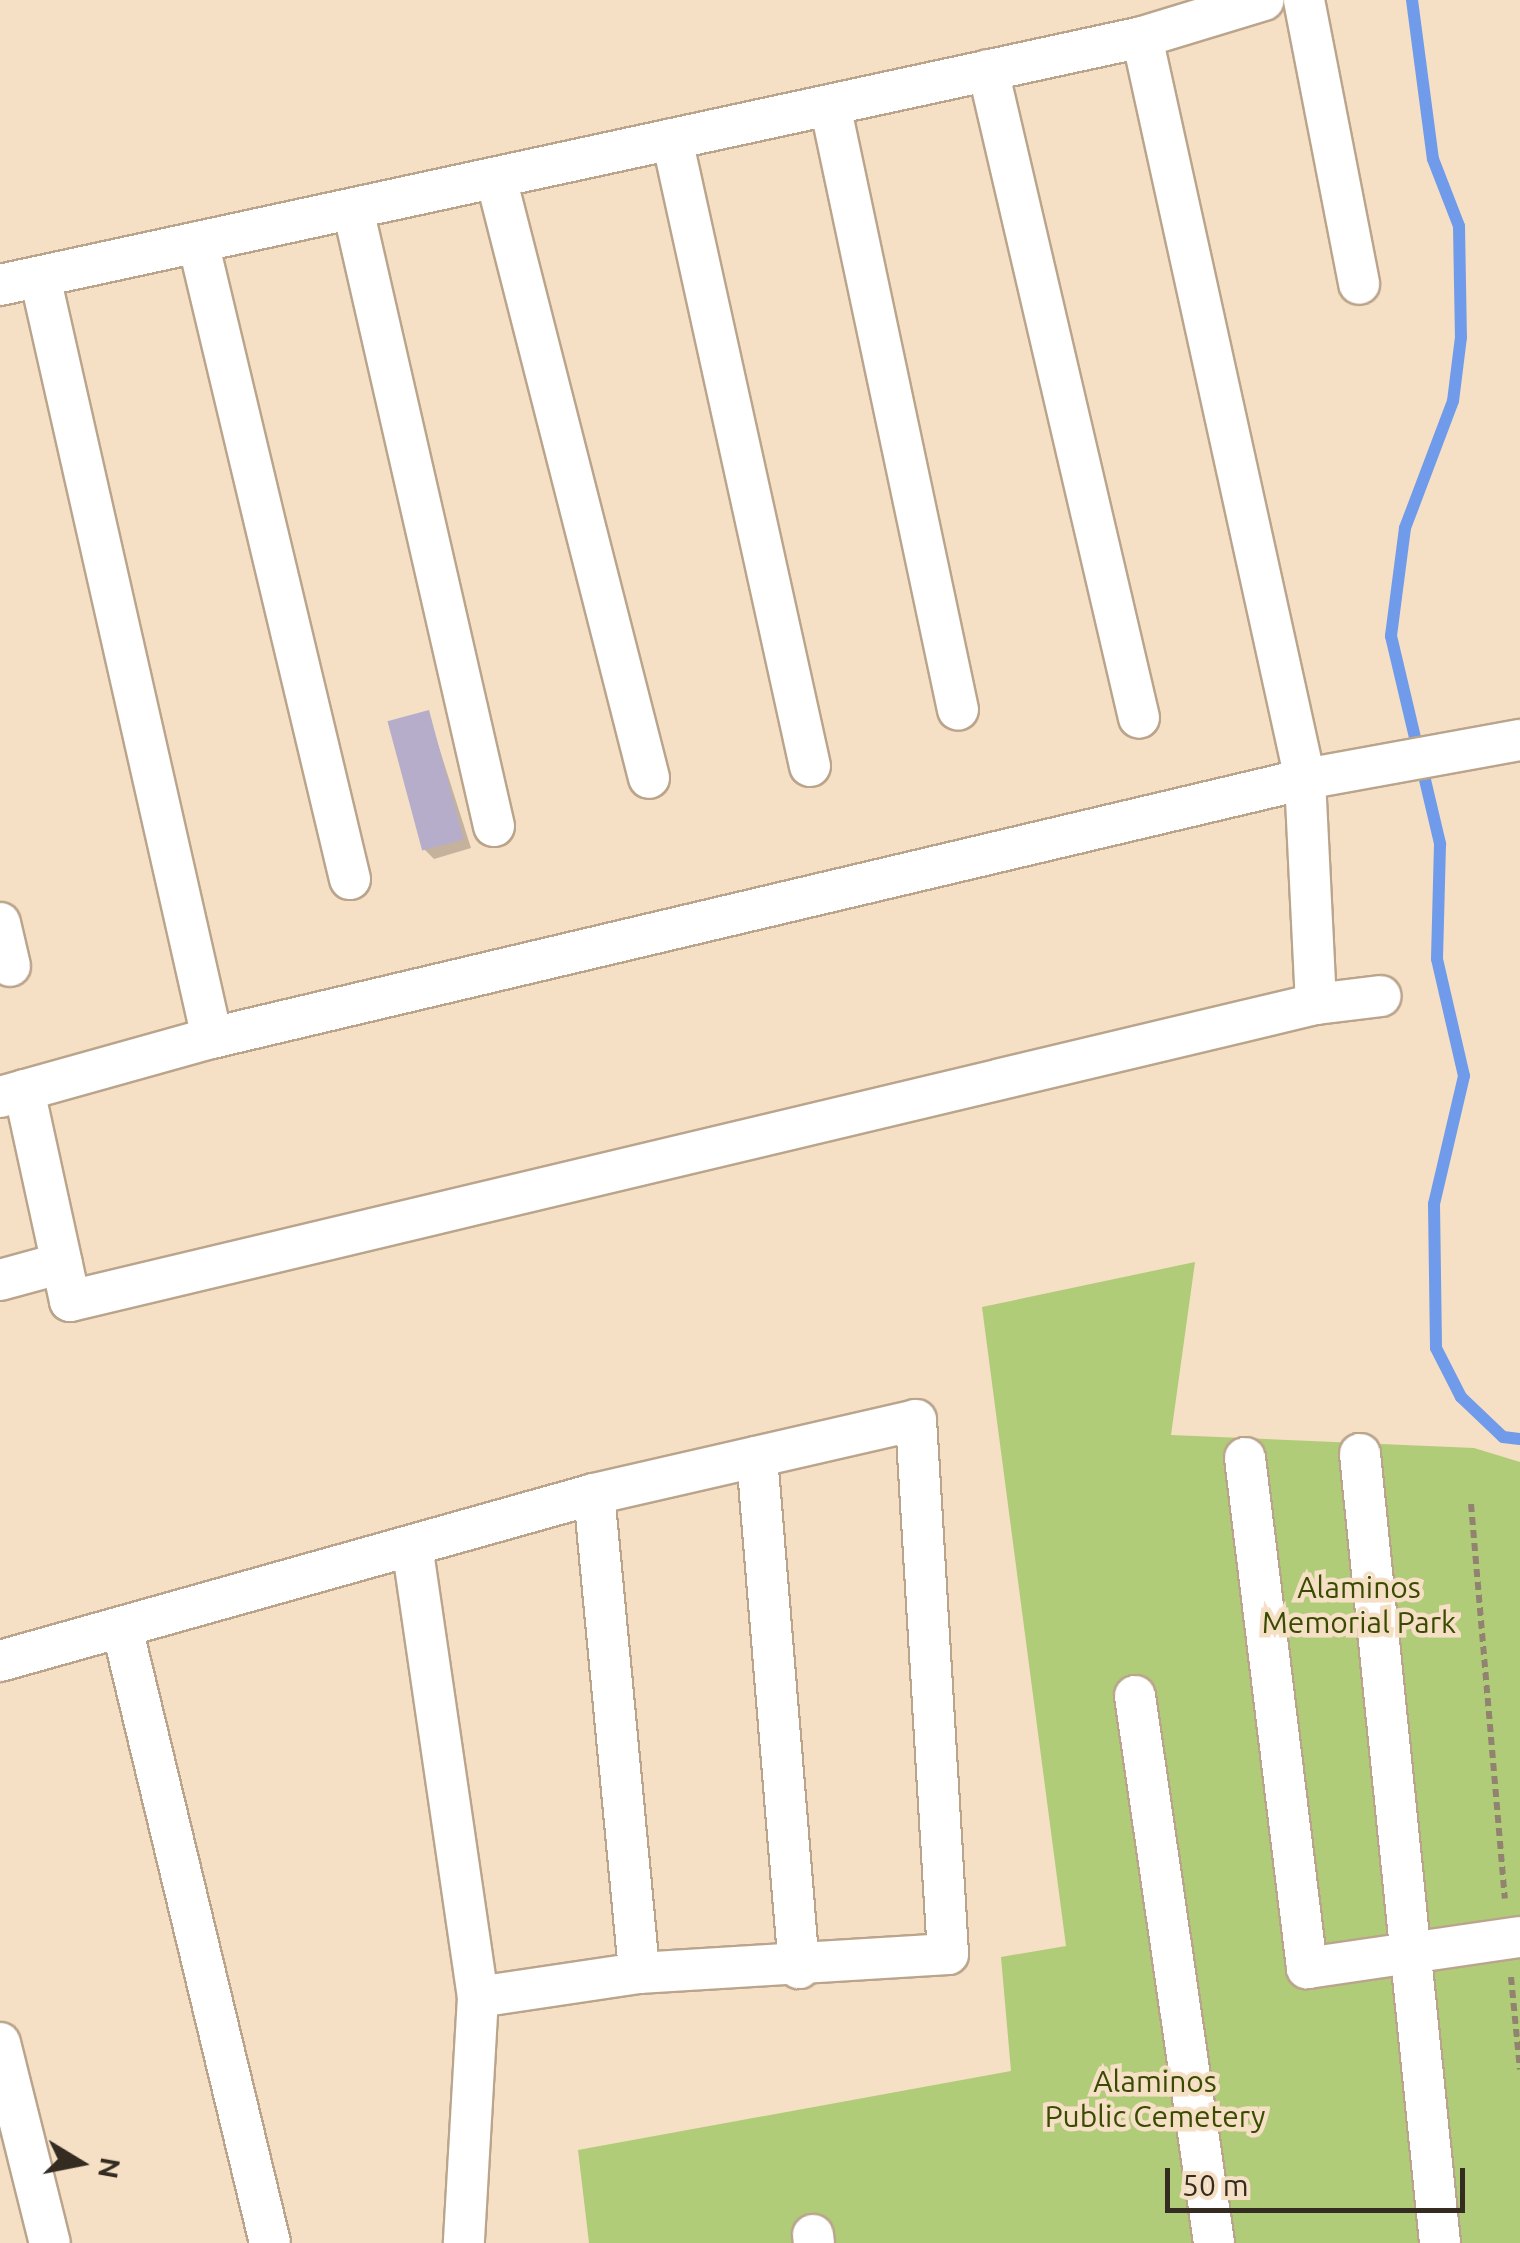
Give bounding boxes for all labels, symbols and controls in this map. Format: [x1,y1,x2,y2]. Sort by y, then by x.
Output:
park label: Alaminos Memorial Park [1262,1569,1456,1640]
park label: Alaminos Public Cemetery [1045,2063,1265,2134]
north arrow [30,2113,130,2213]
scale bar [1170,2148,1470,2210]
text: N [93,2155,127,2181]
text: 50 m [1182,2168,1249,2202]

